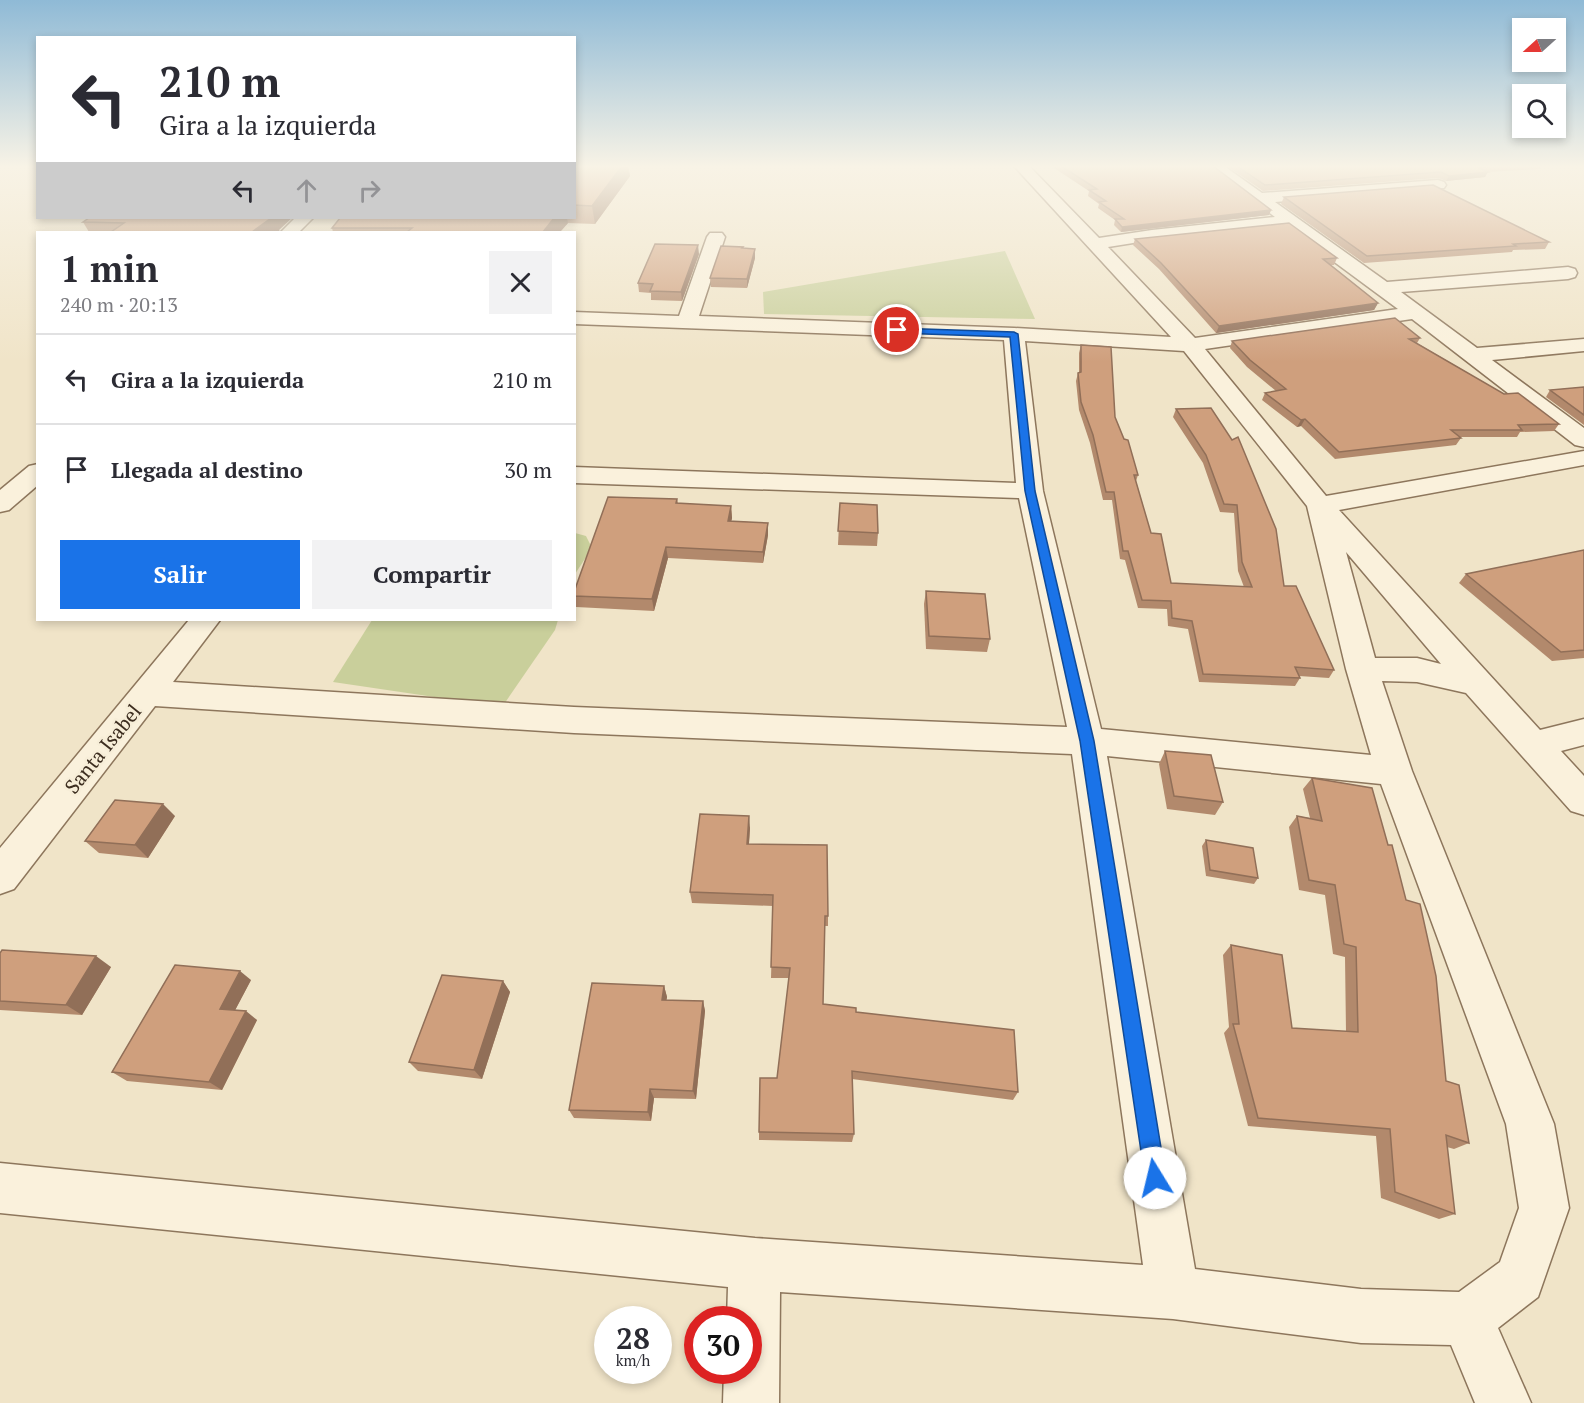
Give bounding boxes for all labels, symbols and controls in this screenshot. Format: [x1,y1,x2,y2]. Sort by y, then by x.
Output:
north arrow [1512,18,1566,72]
map controls [1512,18,1566,138]
text: 210 m [159,53,280,109]
icon: left [60,60,138,138]
button: search [1512,84,1566,138]
text: Gira a la izquierda [159,107,377,143]
icon: left [227,174,260,207]
icon: ahead [290,174,323,207]
icon: right [353,174,386,207]
text: 1 min [60,245,158,292]
button: close [489,251,552,314]
text: 240 m · 20:13 [60,291,178,318]
pin [871,304,922,355]
icon: arrive [880,313,913,346]
icon: left [60,363,93,396]
text: Gira a la izquierda [111,365,304,394]
text: 210 m [492,365,552,394]
icon: arrive [60,453,93,486]
text: Llegada al destino [111,455,303,484]
text: 30 m [504,455,552,484]
button: Salir [60,540,300,609]
button: Compartir [312,540,552,609]
street label: Santa Isabel [58,698,147,799]
position arrow [1123,1146,1187,1210]
speed limit sign: 30 [684,1306,762,1384]
text: 28 [616,1318,650,1358]
text: km/h [616,1350,650,1370]

